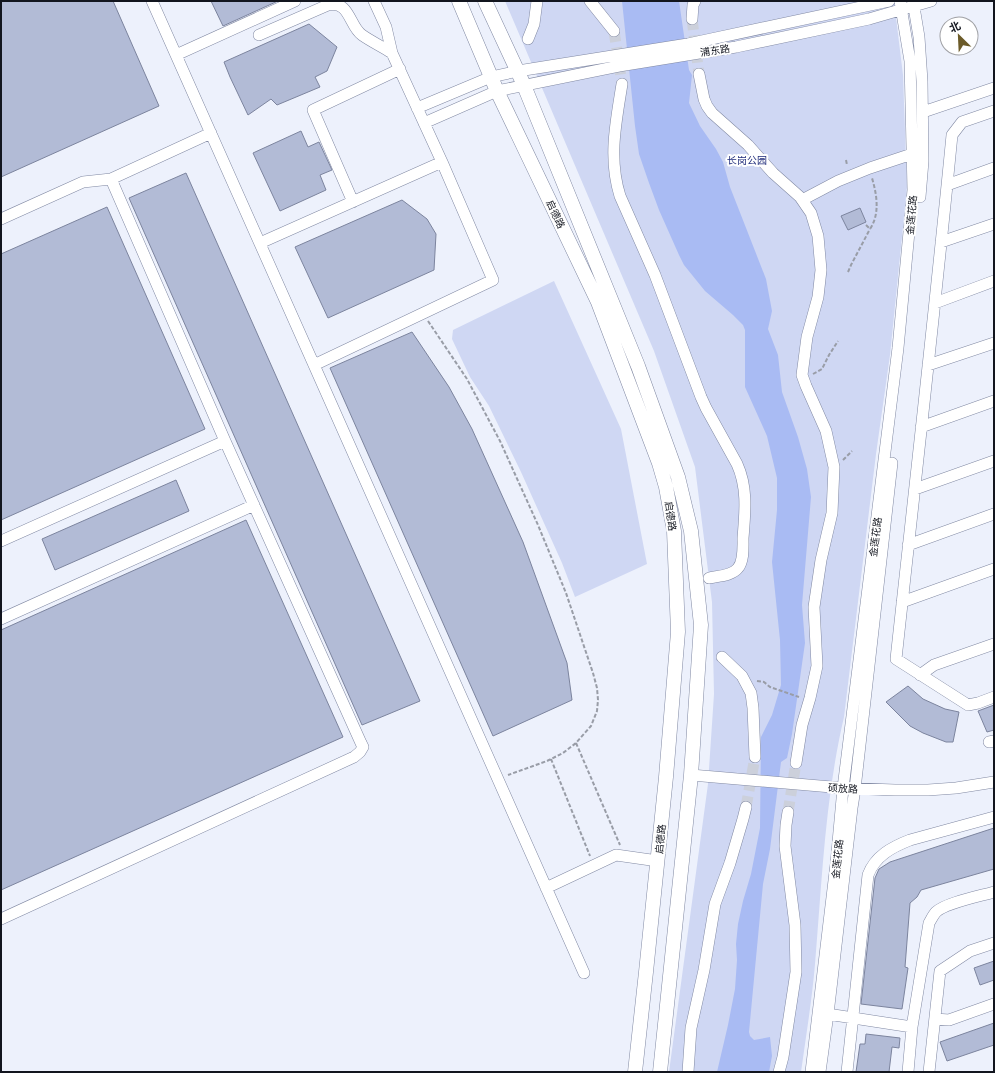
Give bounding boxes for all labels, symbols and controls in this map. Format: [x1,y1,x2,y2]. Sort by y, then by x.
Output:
north arrow [939,16,979,56]
text: 北 [947,18,962,35]
street label: 浦东路 [699,42,731,58]
park label: 长岗公园 [727,154,767,166]
street label: 金莲花路 [903,195,919,235]
street label: 启德路 [544,198,568,230]
street label: 启德路 [663,500,679,532]
street label: 金莲花路 [867,516,883,558]
street label: 硕放路 [828,781,858,795]
street label: 启德路 [652,823,668,855]
street label: 金莲花路 [829,838,845,880]

